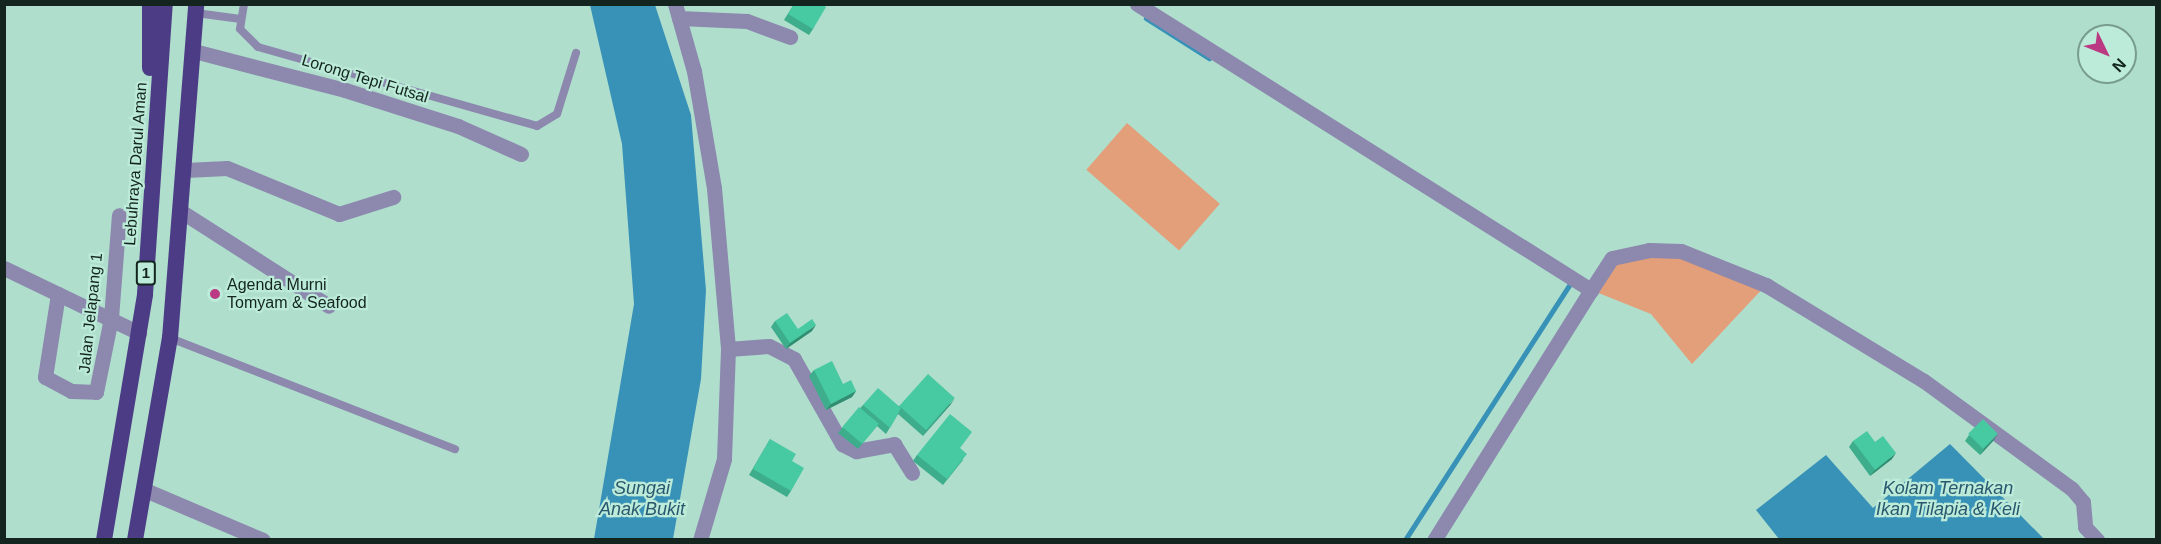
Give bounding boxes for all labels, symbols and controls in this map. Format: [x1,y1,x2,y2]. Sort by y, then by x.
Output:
north arrow [2077,24,2137,84]
street label: Lorong Tepi Futsal [299,51,431,107]
text: N [2109,55,2129,75]
street label: Lebuhraya Darul Aman [121,81,151,247]
street label: Jalan Jelapang 1 [75,252,107,374]
road number: 1 [136,261,156,285]
place label: Agenda Murni Tomyam & Seafood [227,275,367,313]
marker: Agenda Murni Tomyam & Seafood [208,287,222,301]
water label: Sungai Anak Bukit [599,478,685,520]
water label: Kolam Ternakan Ikan Tilapia & Keli [1876,478,2020,520]

